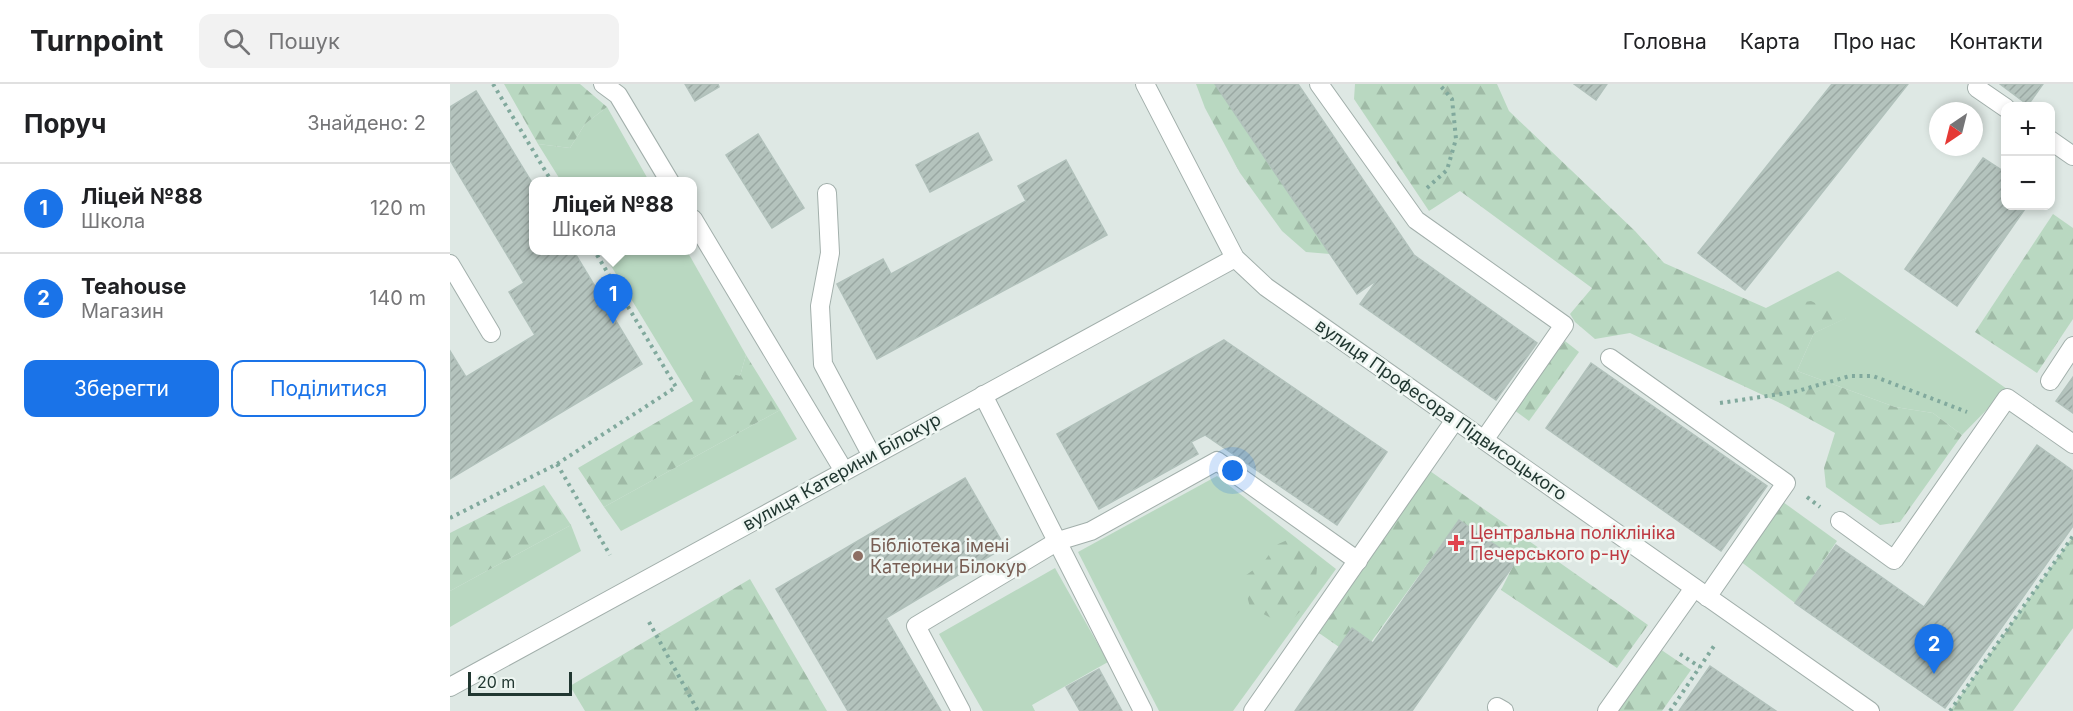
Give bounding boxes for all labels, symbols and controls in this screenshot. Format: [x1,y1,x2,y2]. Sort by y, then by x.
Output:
search box [199,14,619,68]
text: Turnpoint [30,24,163,58]
icon: search [220,25,253,58]
text: Пошук [268,28,340,54]
text: Головна [1623,29,1707,54]
text: Карта [1740,29,1800,54]
text: Про нас [1833,29,1916,54]
text: Контакти [1949,29,2043,54]
north arrow [1929,102,1983,156]
map controls [2001,102,2055,210]
button: + [2001,102,2055,156]
text: Поруч [24,108,106,139]
text: Знайдено: 2 [307,111,426,135]
button: − [2001,156,2055,210]
popup [529,177,697,255]
text: Ліцей №88 [81,183,203,209]
text: Ліцей №88 [552,191,674,217]
text: 1 [39,196,48,220]
text: 120 m [370,196,426,220]
text: Школа [81,209,145,233]
text: Школа [552,217,616,241]
text: Teahouse [81,273,186,299]
pin: 1 [594,274,632,324]
text: 2 [37,286,50,310]
text: 140 m [369,286,426,310]
text: Магазин [81,299,164,323]
street label: вулиця Професора Підвисоцького [1312,314,1571,505]
button: Зберегти [24,360,219,417]
button: Поділитися [231,360,426,417]
street label: вулиця Катерини Білокур [739,408,944,535]
your location [1218,456,1247,485]
place label: Центральна поліклініка Печерського р-ну [1470,522,1676,564]
marker: Центральна поліклініка Печерського р-ну [1447,534,1465,552]
place label: Бібліотека імені Катерини Білокур [870,535,1027,577]
marker: Бібліотека імені Катерини Білокур [851,549,865,563]
pin: 2 [1914,624,1954,674]
scale bar [468,669,572,696]
text: 20 m [477,672,515,692]

